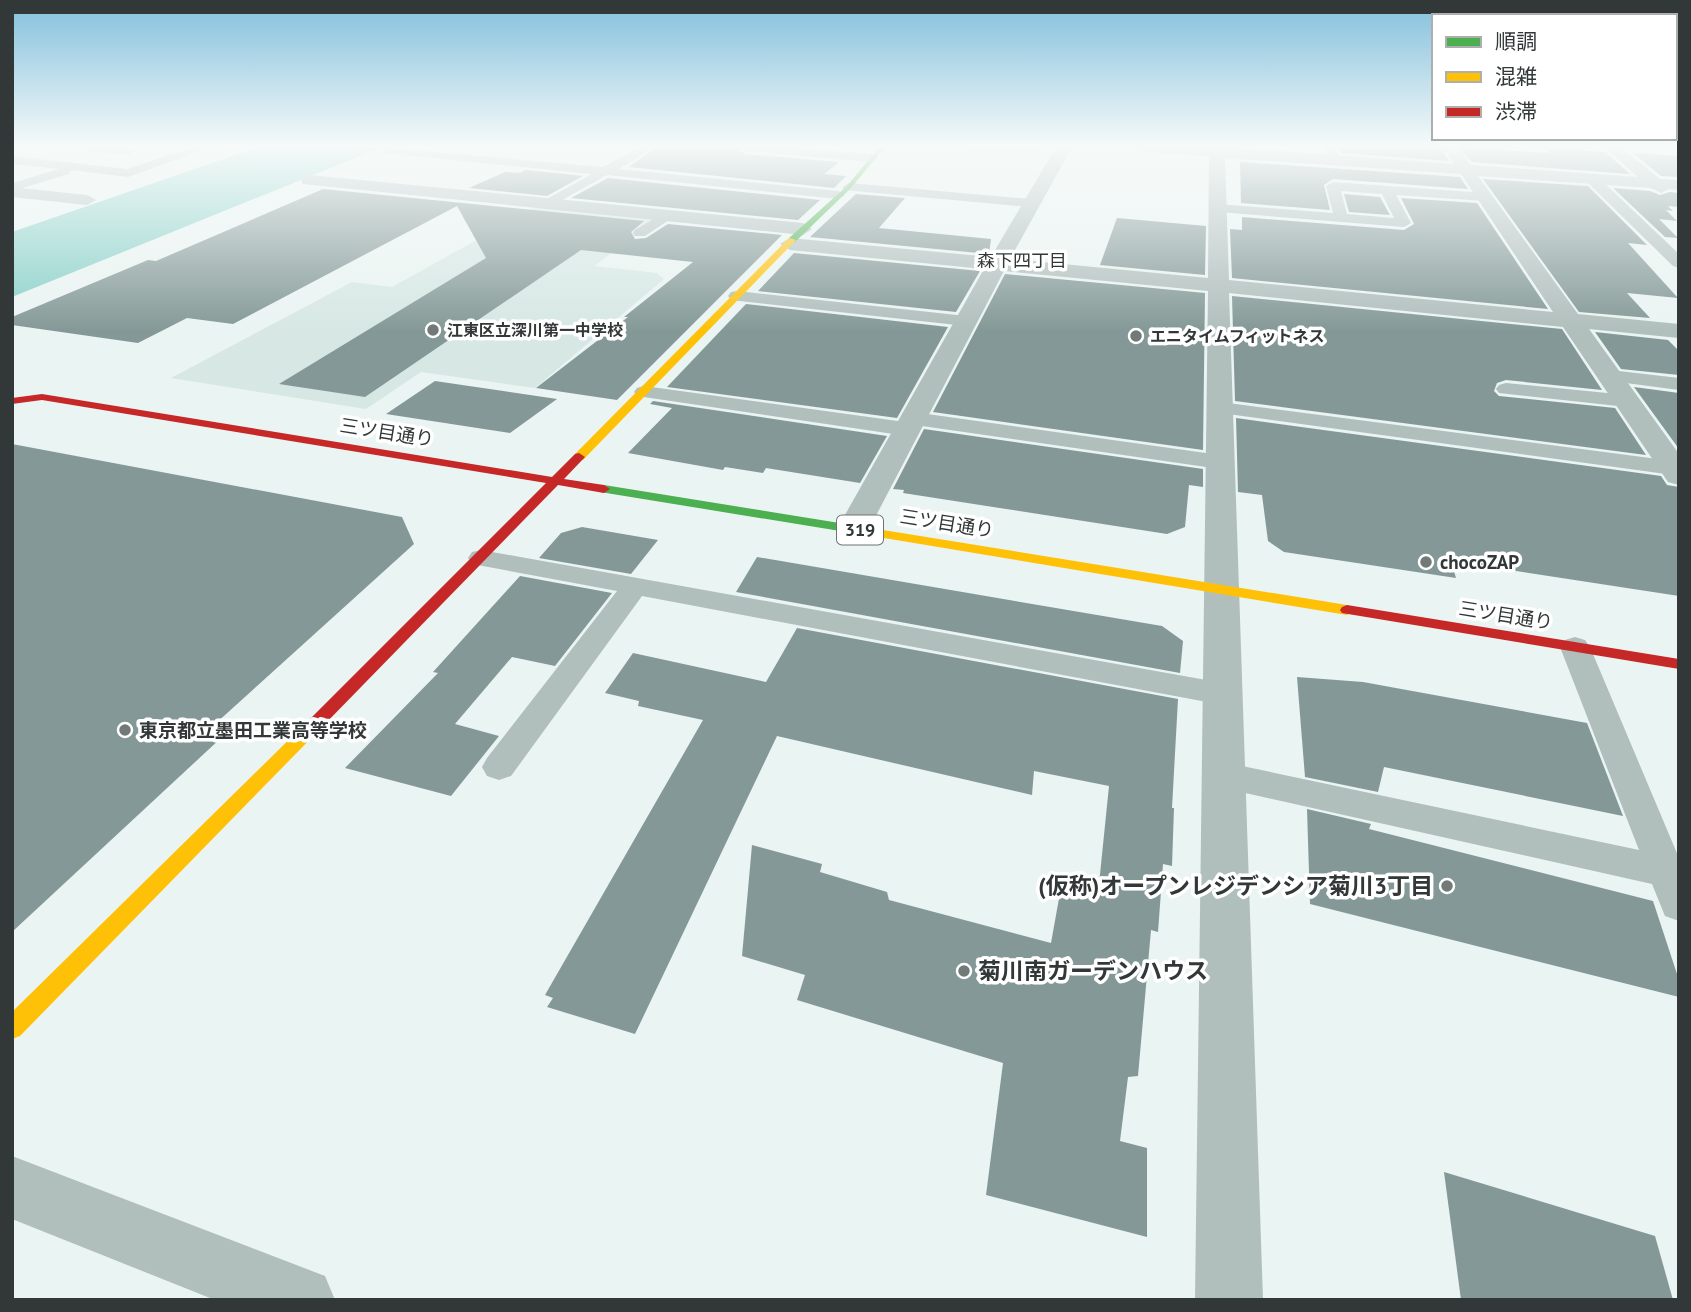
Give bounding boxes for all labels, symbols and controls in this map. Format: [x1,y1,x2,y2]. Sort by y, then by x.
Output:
legend [1432,14,1677,140]
text: 順調 [1495,28,1537,55]
text: 混雑 [1495,63,1537,90]
text: 渋滞 [1495,98,1537,125]
district label: 森下四丁目 [977,249,1067,272]
place label: 江東区立深川第一中学校 [447,320,623,340]
marker: 江東区立深川第一中学校 [425,322,441,338]
place label: エニタイムフィットネス [1150,326,1324,346]
marker: エニタイムフィットネス [1128,328,1144,344]
street label: 三ツ目通り [338,413,436,451]
street label: 三ツ目通り [898,504,996,542]
road number: 319 [837,516,883,544]
place label: chocoZAP [1440,550,1519,574]
marker: chocoZAP [1418,554,1434,570]
street label: 三ツ目通り [1457,596,1555,634]
place label: 東京都立墨田工業高等学校 [139,718,367,742]
marker: 東京都立墨田工業高等学校 [117,722,133,738]
place label: (仮称)オープンレジデンシア菊川3丁目 [1038,871,1433,900]
marker: (仮称)オープンレジデンシア菊川3丁目 [1439,878,1455,894]
place label: 菊川南ガーデンハウス [978,956,1208,985]
marker: 菊川南ガーデンハウス [956,963,972,979]

